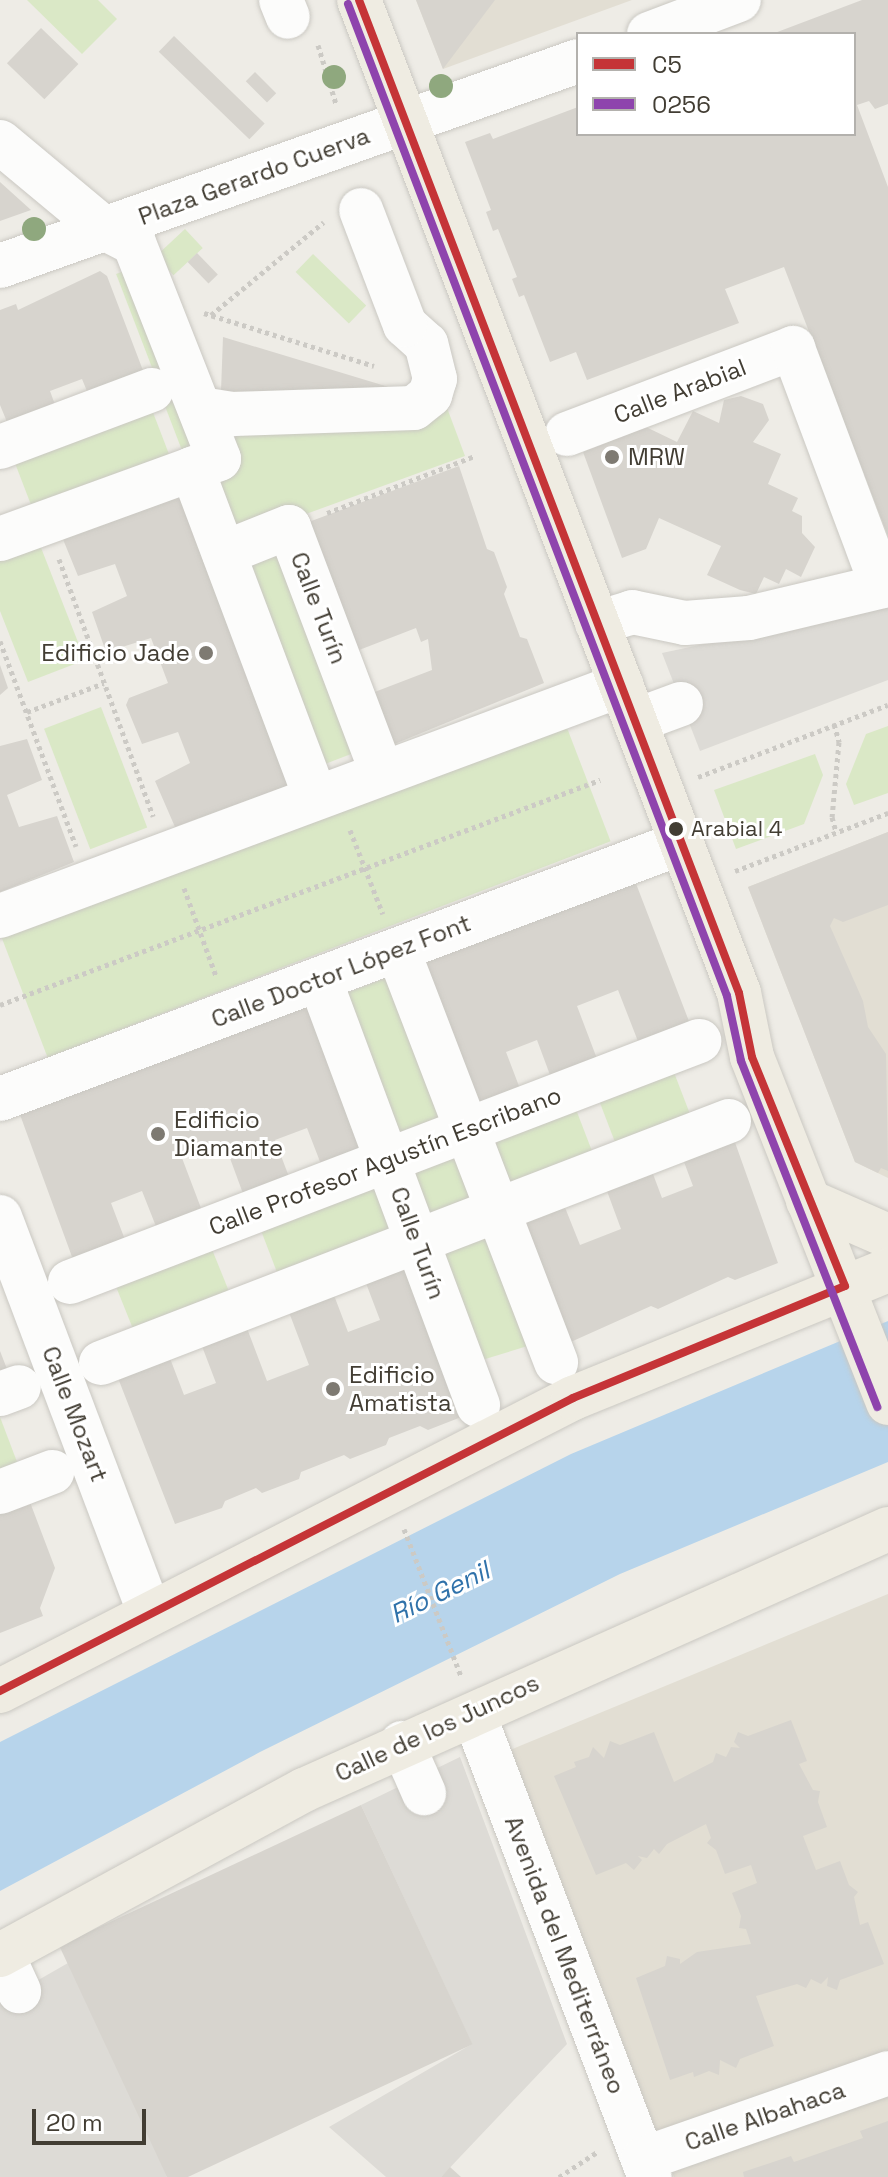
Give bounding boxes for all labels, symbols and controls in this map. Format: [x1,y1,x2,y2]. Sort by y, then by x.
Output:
legend [576,32,856,136]
text: C5 [652,49,682,80]
text: 0256 [652,89,711,120]
street label: Plaza Gerardo Cuerva [135,121,373,231]
street label: Calle Arabial [610,352,750,430]
place label: MRW [628,443,685,471]
marker: MRW [603,448,621,466]
street label: Calle Turín [284,548,354,668]
place label: Edificio Jade [41,639,190,667]
marker: Edificio Jade [197,644,215,662]
place label: Arabial 4 [691,816,782,842]
marker: Arabial 4 [668,821,684,837]
street label: Calle Doctor López Font [207,908,475,1034]
street label: Calle Profesor Agustín Escribano [205,1080,565,1242]
place label: Edificio Diamante [174,1106,283,1162]
marker: Edificio Diamante [149,1125,167,1143]
street label: Calle Turín [384,1183,452,1303]
street label: Calle Mozart [36,1342,114,1486]
place label: Edificio Amatista [349,1361,452,1417]
marker: Edificio Amatista [324,1380,342,1398]
water label: Río Genil [385,1556,495,1630]
street label: Calle de los Juncos [331,1668,543,1788]
street label: Avenida del Mediterráneo [499,1812,631,2098]
street label: Calle Albahaca [681,2075,849,2157]
scale bar [36,2093,150,2143]
text: 20 m [46,2107,103,2138]

